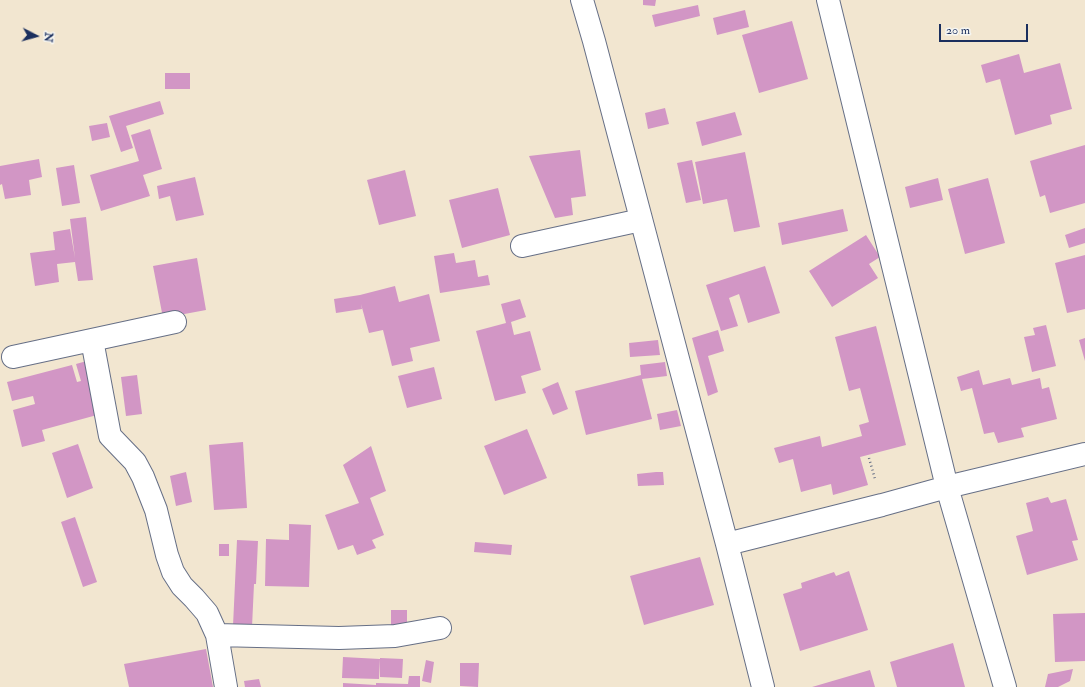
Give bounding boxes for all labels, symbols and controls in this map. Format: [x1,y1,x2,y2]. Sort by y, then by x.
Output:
north arrow [16,16,56,56]
scale bar [941,16,1030,42]
text: 20 m [946,23,970,38]
text: N [41,32,55,43]

